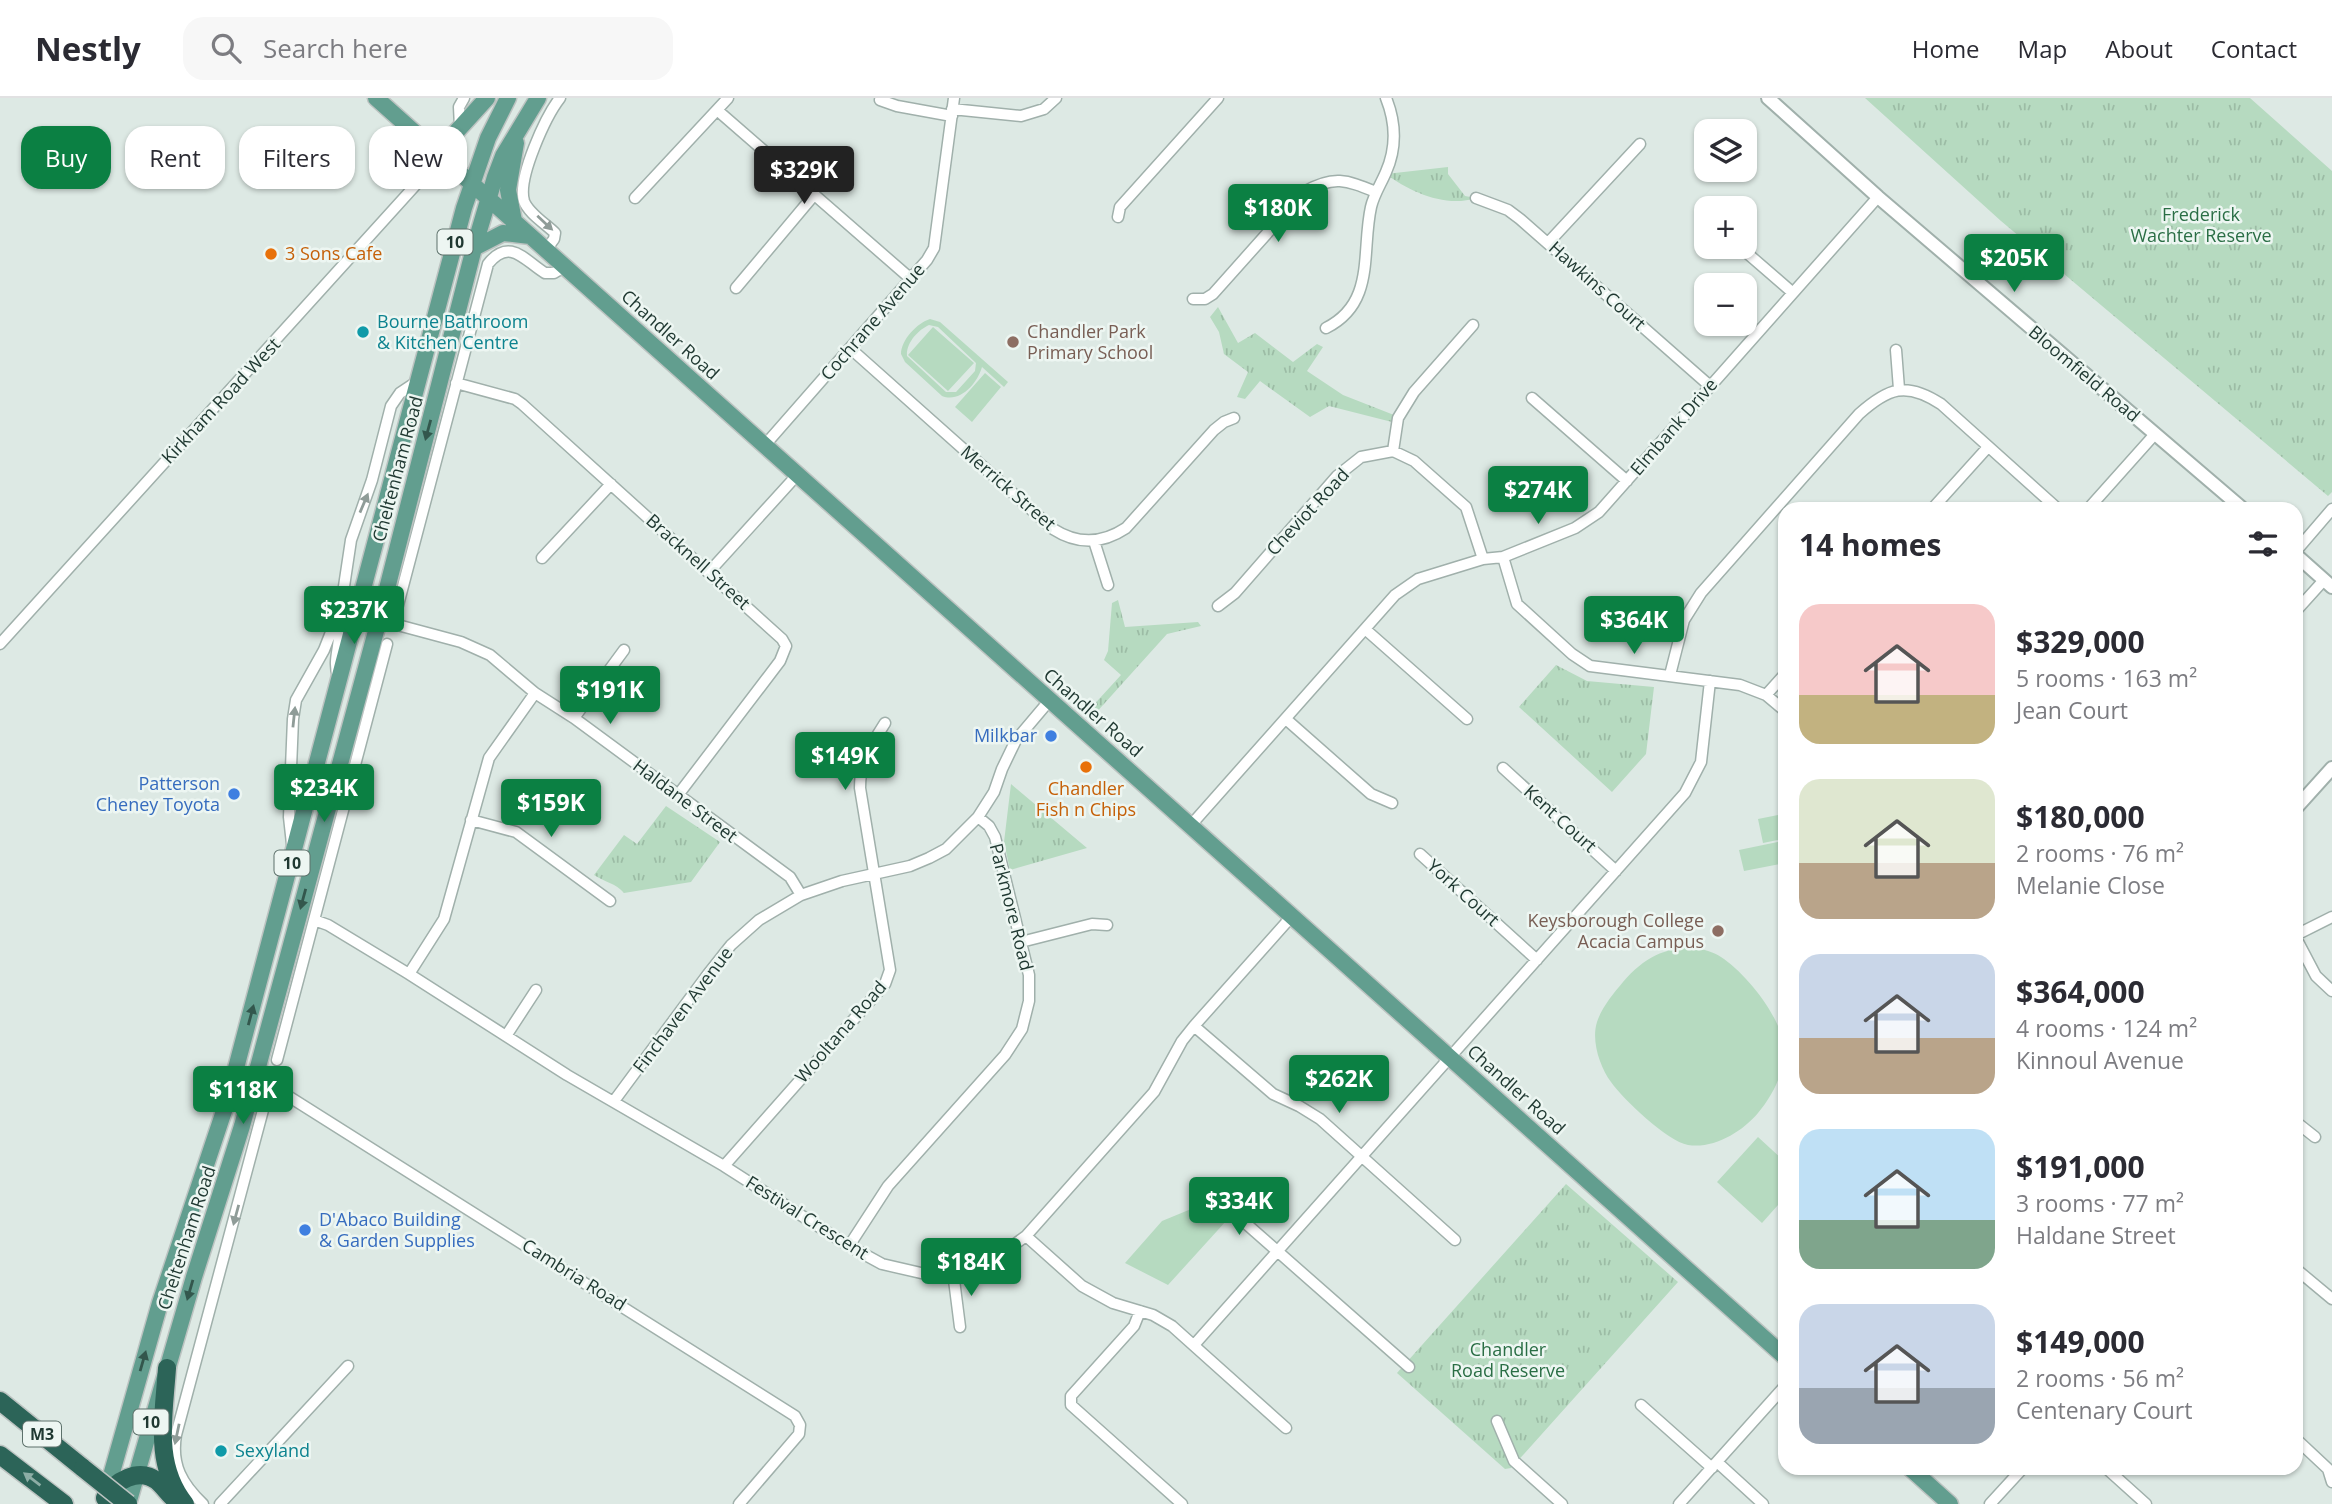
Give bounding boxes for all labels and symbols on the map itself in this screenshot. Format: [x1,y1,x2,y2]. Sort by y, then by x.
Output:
pin: $329K [755,146,853,206]
pin: $180K [1229,184,1327,244]
park label: Frederick Wachter Reserve [2130,202,2272,247]
one-way arrow [536,215,553,231]
road number: 10 [438,230,472,254]
pin: $205K [1965,234,2063,294]
street label: Hawkins Court [1544,235,1651,335]
place label: 3 Sons Cafe [285,241,382,265]
marker: 3 Sons Cafe [263,246,279,262]
street label: Cochrane Avenue [815,258,930,385]
street label: Chandler Road [617,284,725,385]
place label: Bourne Bathroom & Kitchen Centre [377,309,528,354]
place label: Chandler Park Primary School [1027,319,1153,364]
street label: Bloomfield Road [2024,320,2145,427]
marker: Bourne Bathroom & Kitchen Centre [355,324,371,340]
street label: Kirkham Road West [156,332,285,469]
marker: Chandler Park Primary School [1005,334,1021,350]
street label: Elmbank Drive [1624,373,1722,480]
street label: Cheltenham Road [366,393,428,544]
one-way arrow [422,419,433,441]
street label: Merrick Street [956,439,1061,535]
street label: Cheviot Road [1261,463,1354,560]
pin: $274K [1489,466,1587,526]
one-way arrow [358,492,369,513]
street label: Bracknell Street [641,508,756,614]
pin: $237K [305,587,403,646]
pin: $364K [1585,596,1683,656]
street label: Chandler Road [1039,662,1148,762]
pin: $191K [561,666,659,726]
one-way arrow [288,706,299,728]
place label: Milkbar [974,723,1038,747]
marker: Milkbar [1043,728,1059,744]
pin: $149K [796,732,894,792]
street label: Haldane Street [628,753,743,847]
marker: Chandler Fish n Chips [1078,759,1094,775]
pin: $234K [275,764,373,824]
place label: Patterson Cheney Toyota [96,771,220,816]
place label: Chandler Fish n Chips [1036,776,1136,821]
street label: Kent Court [1519,779,1602,857]
pin: $159K [502,780,600,839]
marker: Patterson Cheney Toyota [226,786,242,802]
street label: Parkmore Road [985,841,1039,973]
road number: 10 [274,850,310,876]
street label: York Court [1422,853,1505,931]
one-way arrow [298,889,308,910]
place label: Keysborough College Acacia Campus [1527,908,1704,953]
marker: Keysborough College Acacia Campus [1710,923,1726,939]
street label: Finchaven Avenue [627,941,738,1077]
street label: Wooltana Road [789,975,891,1087]
one-way arrow [246,1004,257,1026]
street label: Chandler Road [1463,1039,1571,1140]
pin: $262K [1290,1056,1388,1115]
pin: $118K [194,1066,292,1126]
street label: Cheltenham Road [151,1163,221,1313]
street label: Festival Crescent [742,1170,874,1265]
pin: $334K [1190,1178,1288,1237]
one-way arrow [230,1204,241,1226]
place label: D'Abaco Building & Garden Supplies [319,1207,475,1252]
marker: D'Abaco Building & Garden Supplies [297,1222,313,1238]
street label: Cambria Road [518,1233,631,1316]
pin: $184K [922,1238,1020,1298]
one-way arrow [184,1280,194,1301]
park label: Chandler Road Reserve [1451,1337,1565,1382]
one-way arrow [138,1350,148,1371]
road number: 10 [134,1410,168,1434]
road number: M3 [23,1422,61,1446]
one-way arrow [171,1423,182,1445]
place label: Sexyland [235,1438,310,1462]
marker: Sexyland [213,1443,229,1459]
one-way arrow [23,1472,42,1486]

